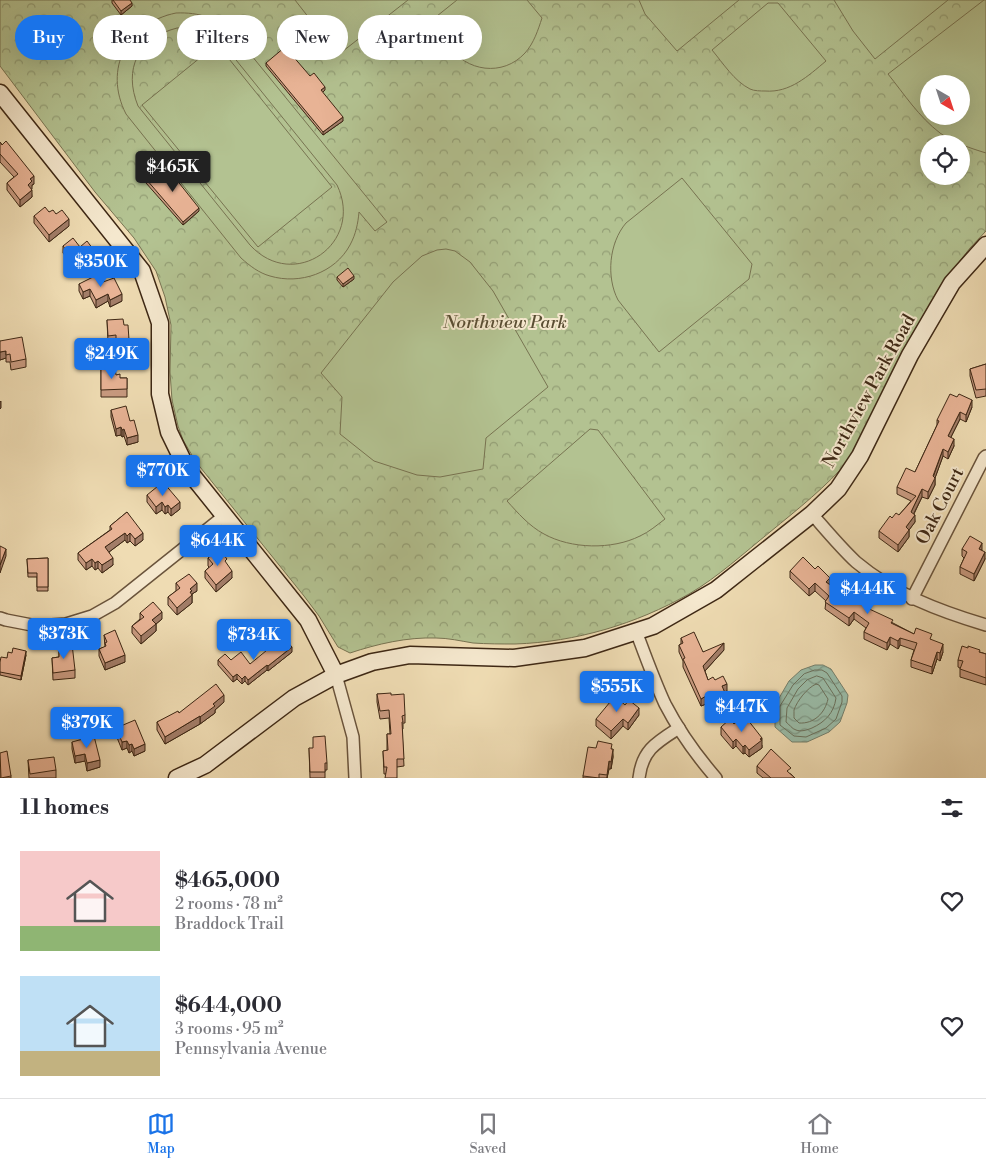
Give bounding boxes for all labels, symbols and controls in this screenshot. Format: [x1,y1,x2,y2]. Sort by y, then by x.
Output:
chip: Buy [15,15,83,60]
chip: Rent [93,15,167,60]
chip: Filters [177,15,267,60]
chip: New [277,15,348,60]
chip: Apartment [358,15,482,60]
north arrow [920,75,970,125]
map controls [920,75,970,185]
button: locate [920,135,970,185]
pin: $465K [138,150,208,193]
text: $465K [146,157,200,177]
pin: $350K [66,246,136,288]
text: $350K [74,252,128,272]
street label: Northview Park Road [817,310,921,472]
park label: Northview Park [442,311,567,334]
pin: $249K [77,338,147,380]
text: $249K [85,344,139,364]
pin: $770K [128,454,198,497]
text: $770K [137,461,189,481]
street label: Oak Court [911,463,970,549]
pin: $644K [183,524,253,567]
text: $644K [191,531,245,551]
pin: $444K [833,572,903,615]
text: $444K [840,579,896,599]
pin: $373K [29,618,99,660]
pin: $734K [219,618,289,661]
text: $373K [39,624,89,644]
text: $734K [228,625,280,645]
pin: $555K [582,670,652,713]
text: $555K [591,677,643,697]
pin: $447K [707,690,777,733]
text: $447K [716,697,768,717]
pin: $379K [52,706,122,749]
text: $379K [62,713,113,733]
icon: filters [938,794,966,822]
text: 11 homes [20,795,109,821]
text: $465,000 [175,868,280,894]
icon: home [60,871,120,931]
icon: heart [938,887,966,915]
text: 2 rooms · 78 m² [175,894,283,914]
text: Braddock Trail [175,914,284,934]
text: $644,000 [175,993,282,1019]
icon: home [60,996,120,1056]
icon: heart [938,1012,966,1040]
text: 3 rooms · 95 m² [175,1019,284,1039]
text: Pennsylvania Avenue [175,1039,327,1059]
tab: Map [147,1110,175,1158]
tab: Saved [469,1110,506,1158]
tab: Home [800,1110,839,1158]

